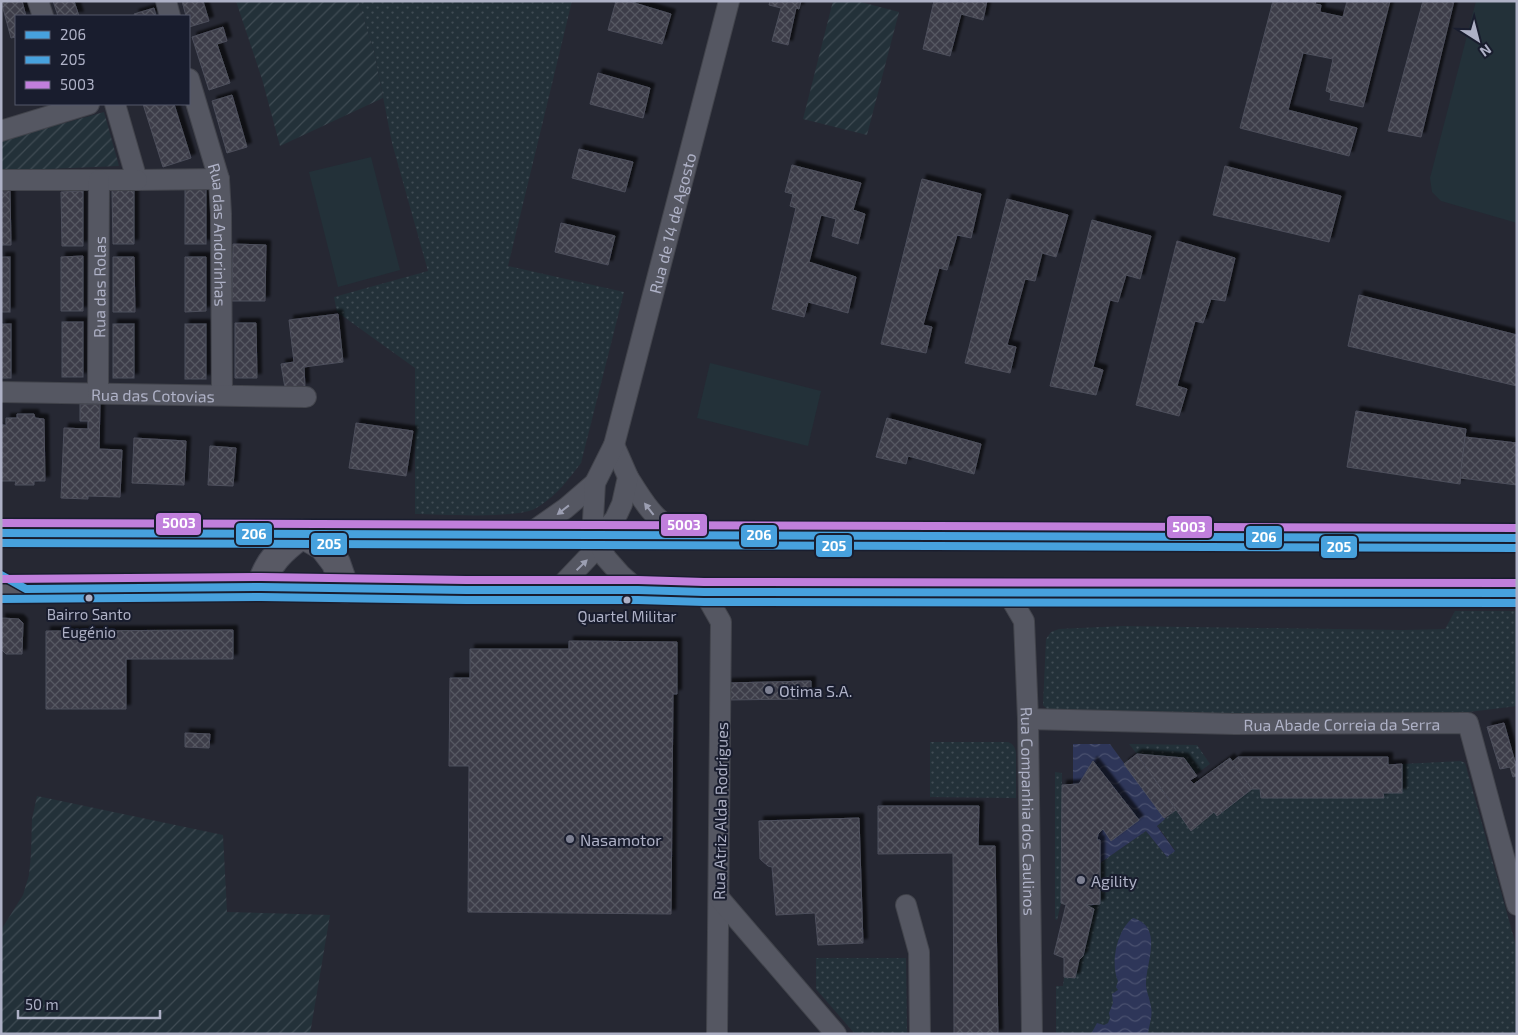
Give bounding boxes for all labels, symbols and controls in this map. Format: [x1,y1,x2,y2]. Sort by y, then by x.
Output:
legend [15,15,190,105]
north arrow [1453,15,1503,65]
text: 206 [60,25,86,43]
text: N [1477,41,1495,61]
text: 205 [60,50,86,68]
text: 5003 [60,75,94,93]
street label: Rua de 14 de Agosto [644,151,699,295]
street label: Rua das Andorinhas [205,160,231,307]
street label: Rua das Rolas [89,236,108,338]
street label: Rua das Cotovias [91,384,215,405]
one-way arrow [644,503,655,516]
one-way arrow [557,505,570,516]
line badge: 5003 [155,512,202,536]
line badge: 5003 [660,513,708,537]
text: 5003 [162,514,196,531]
line badge: 5003 [1166,515,1213,539]
text: 5003 [667,516,701,533]
text: 5003 [1172,518,1206,535]
line badge: 206 [235,522,273,546]
line badge: 206 [740,524,778,548]
text: 206 [241,525,267,542]
line badge: 206 [1245,525,1283,549]
text: 206 [746,526,772,543]
text: 206 [1251,528,1277,545]
line badge: 205 [310,532,348,556]
line badge: 205 [815,534,853,558]
text: 205 [317,535,342,552]
line badge: 205 [1320,535,1358,559]
text: 205 [822,537,847,554]
text: 205 [1327,538,1352,555]
one-way arrow [576,559,588,571]
marker: Bairro Santo Eugénio [84,593,94,603]
marker: Quartel Militar [622,595,632,605]
place label: Bairro Santo Eugénio [47,605,131,641]
place label: Quartel Militar [577,607,677,626]
place label: Otima S.A. [779,681,852,700]
marker: Otima S.A. [763,684,775,696]
street label: Rua Companhia dos Caulinos [1018,706,1040,916]
street label: Rua Abade Correia da Serra [1244,714,1440,733]
street label: Rua Atriz Alda Rodrigues [709,722,731,900]
place label: Nasamotor [580,830,662,849]
marker: Nasamotor [564,833,576,845]
place label: Agility [1091,871,1138,890]
marker: Agility [1075,874,1087,886]
scale bar [18,988,160,1020]
text: 50 m [25,995,59,1013]

